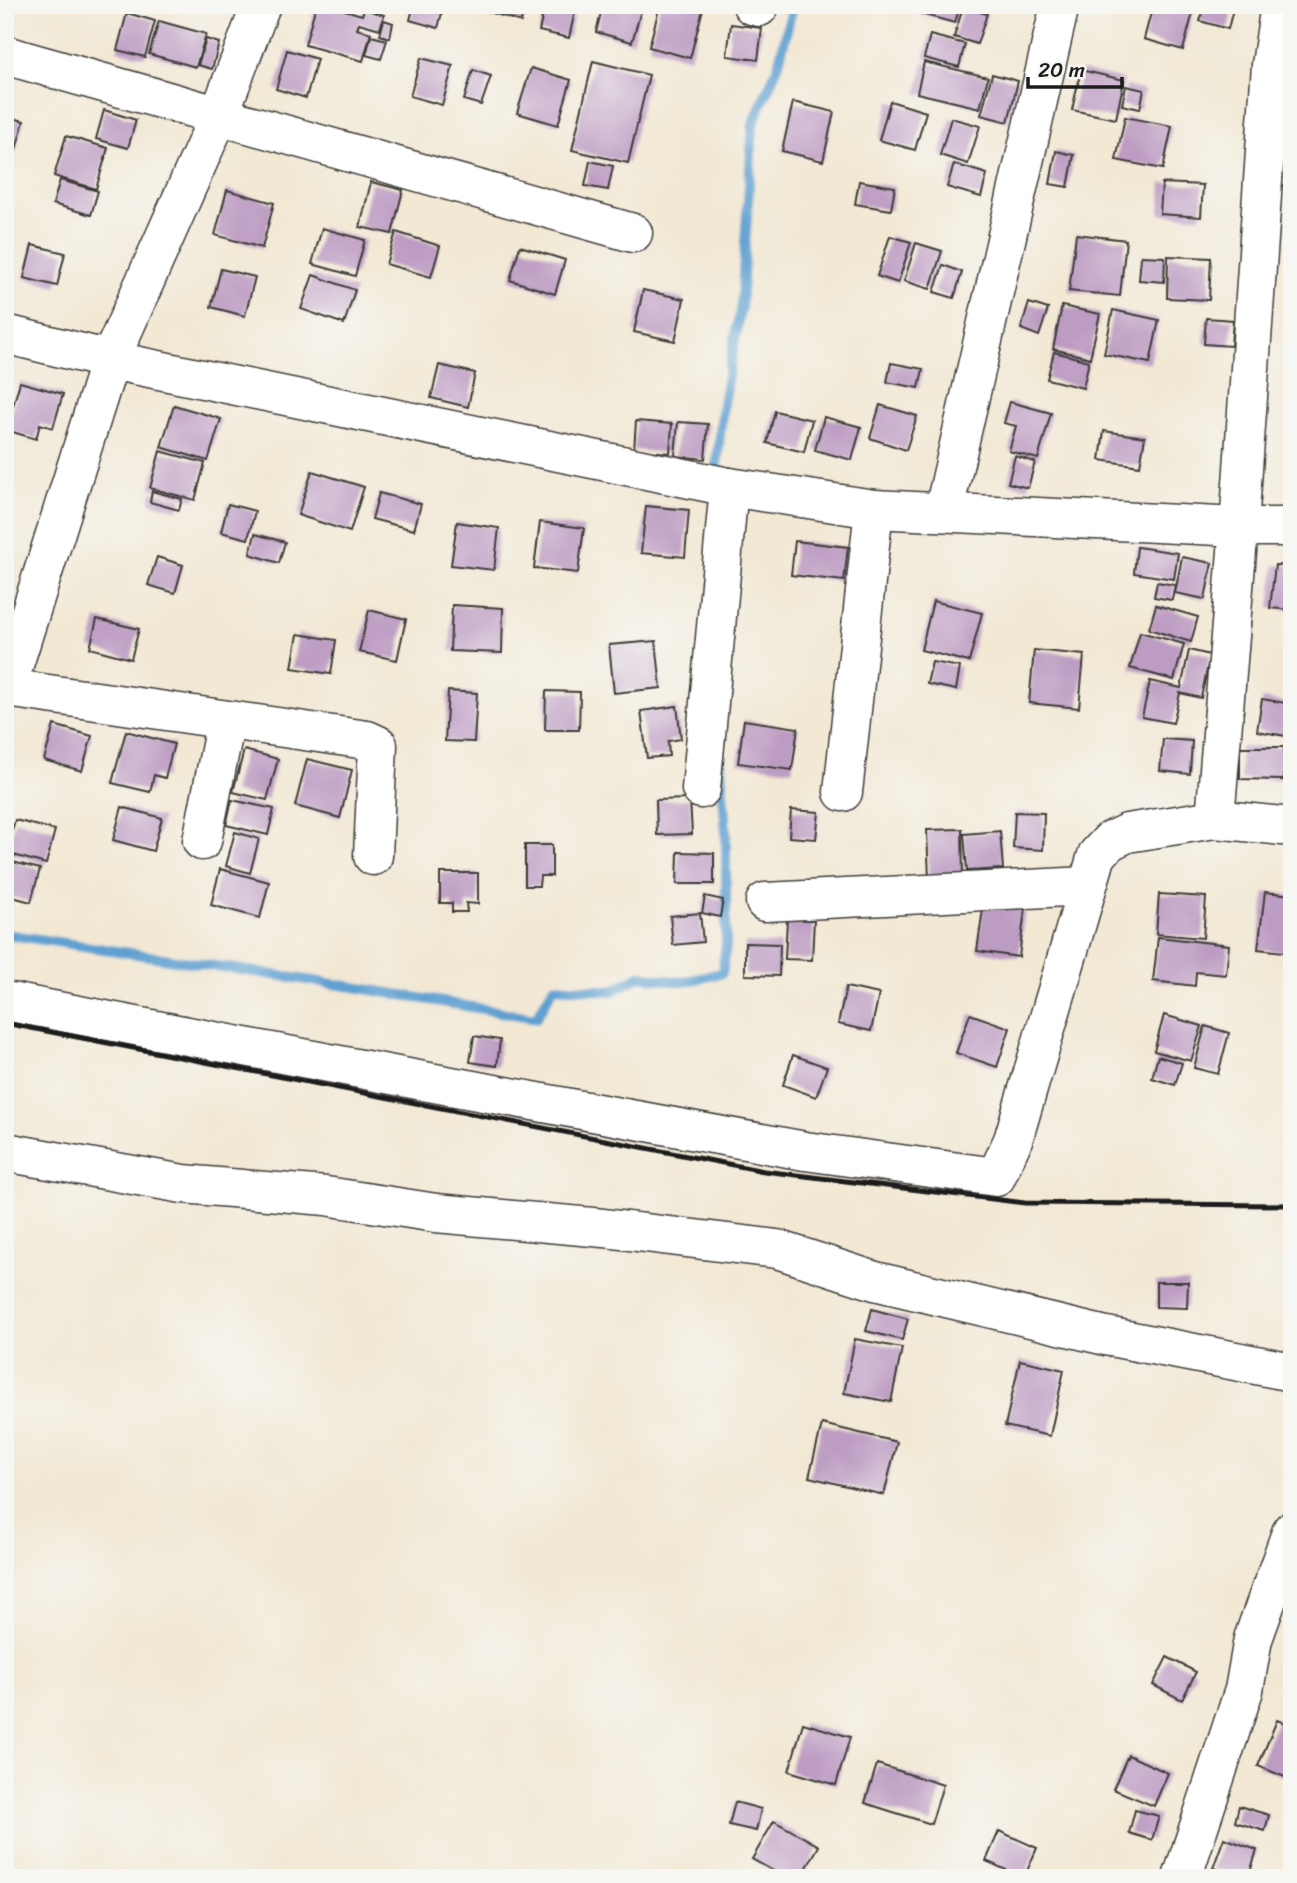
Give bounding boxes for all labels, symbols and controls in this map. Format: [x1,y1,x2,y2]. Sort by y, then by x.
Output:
scale bar [1028,46,1122,90]
text: 20 m [1038,51,1085,89]

